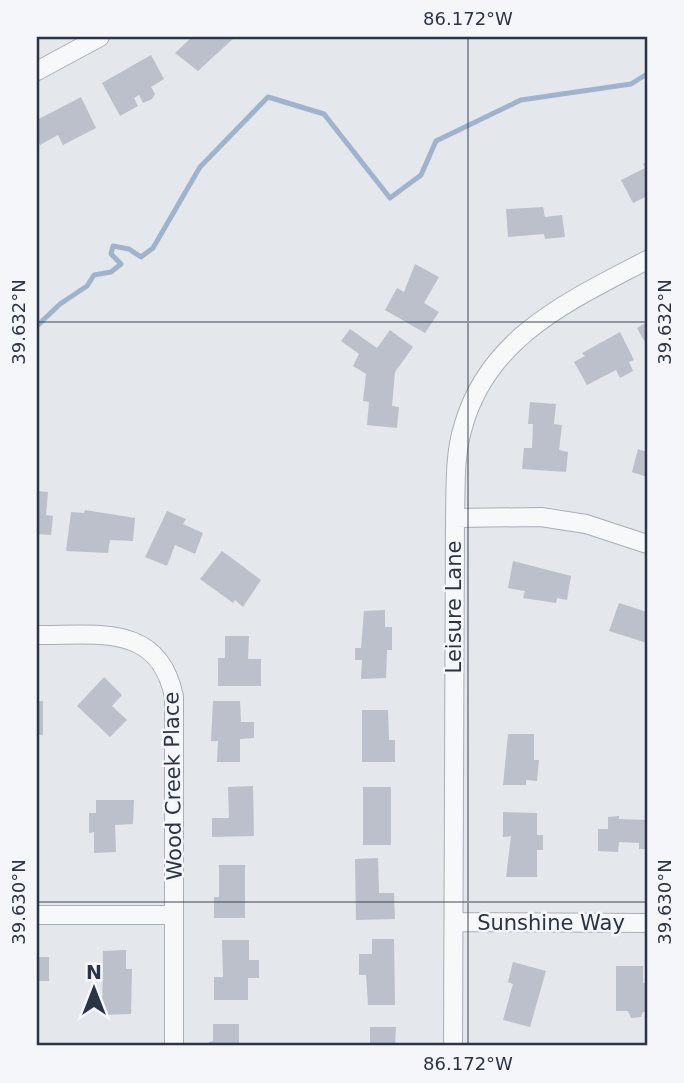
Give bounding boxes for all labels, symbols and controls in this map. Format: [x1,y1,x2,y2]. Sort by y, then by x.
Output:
text: 86.172°W [423,8,513,29]
text: 39.632°N [8,279,29,365]
text: 39.632°N [654,279,675,365]
street label: Leisure Lane [442,541,466,673]
street label: Wood Creek Place [159,692,187,880]
text: 39.630°N [8,859,29,945]
text: 39.630°N [654,859,675,945]
street label: Sunshine Way [477,911,625,935]
north arrow [60,954,130,1024]
text: N [86,961,102,983]
text: 86.172°W [423,1053,513,1074]

